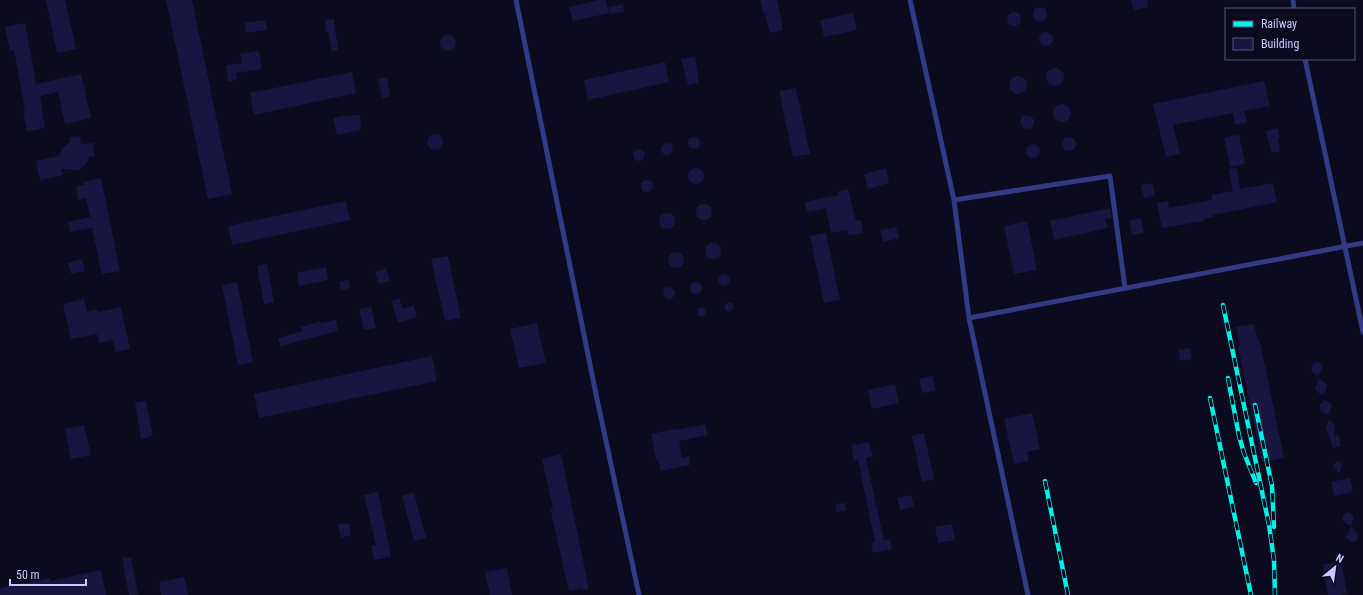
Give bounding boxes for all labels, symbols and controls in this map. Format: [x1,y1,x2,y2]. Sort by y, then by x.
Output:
legend [1225,8,1355,60]
text: Railway [1261,17,1297,31]
text: Building [1261,37,1299,51]
north arrow [1315,547,1355,587]
text: N [1334,551,1346,566]
scale bar [10,561,86,587]
text: 50 m [16,568,40,582]

